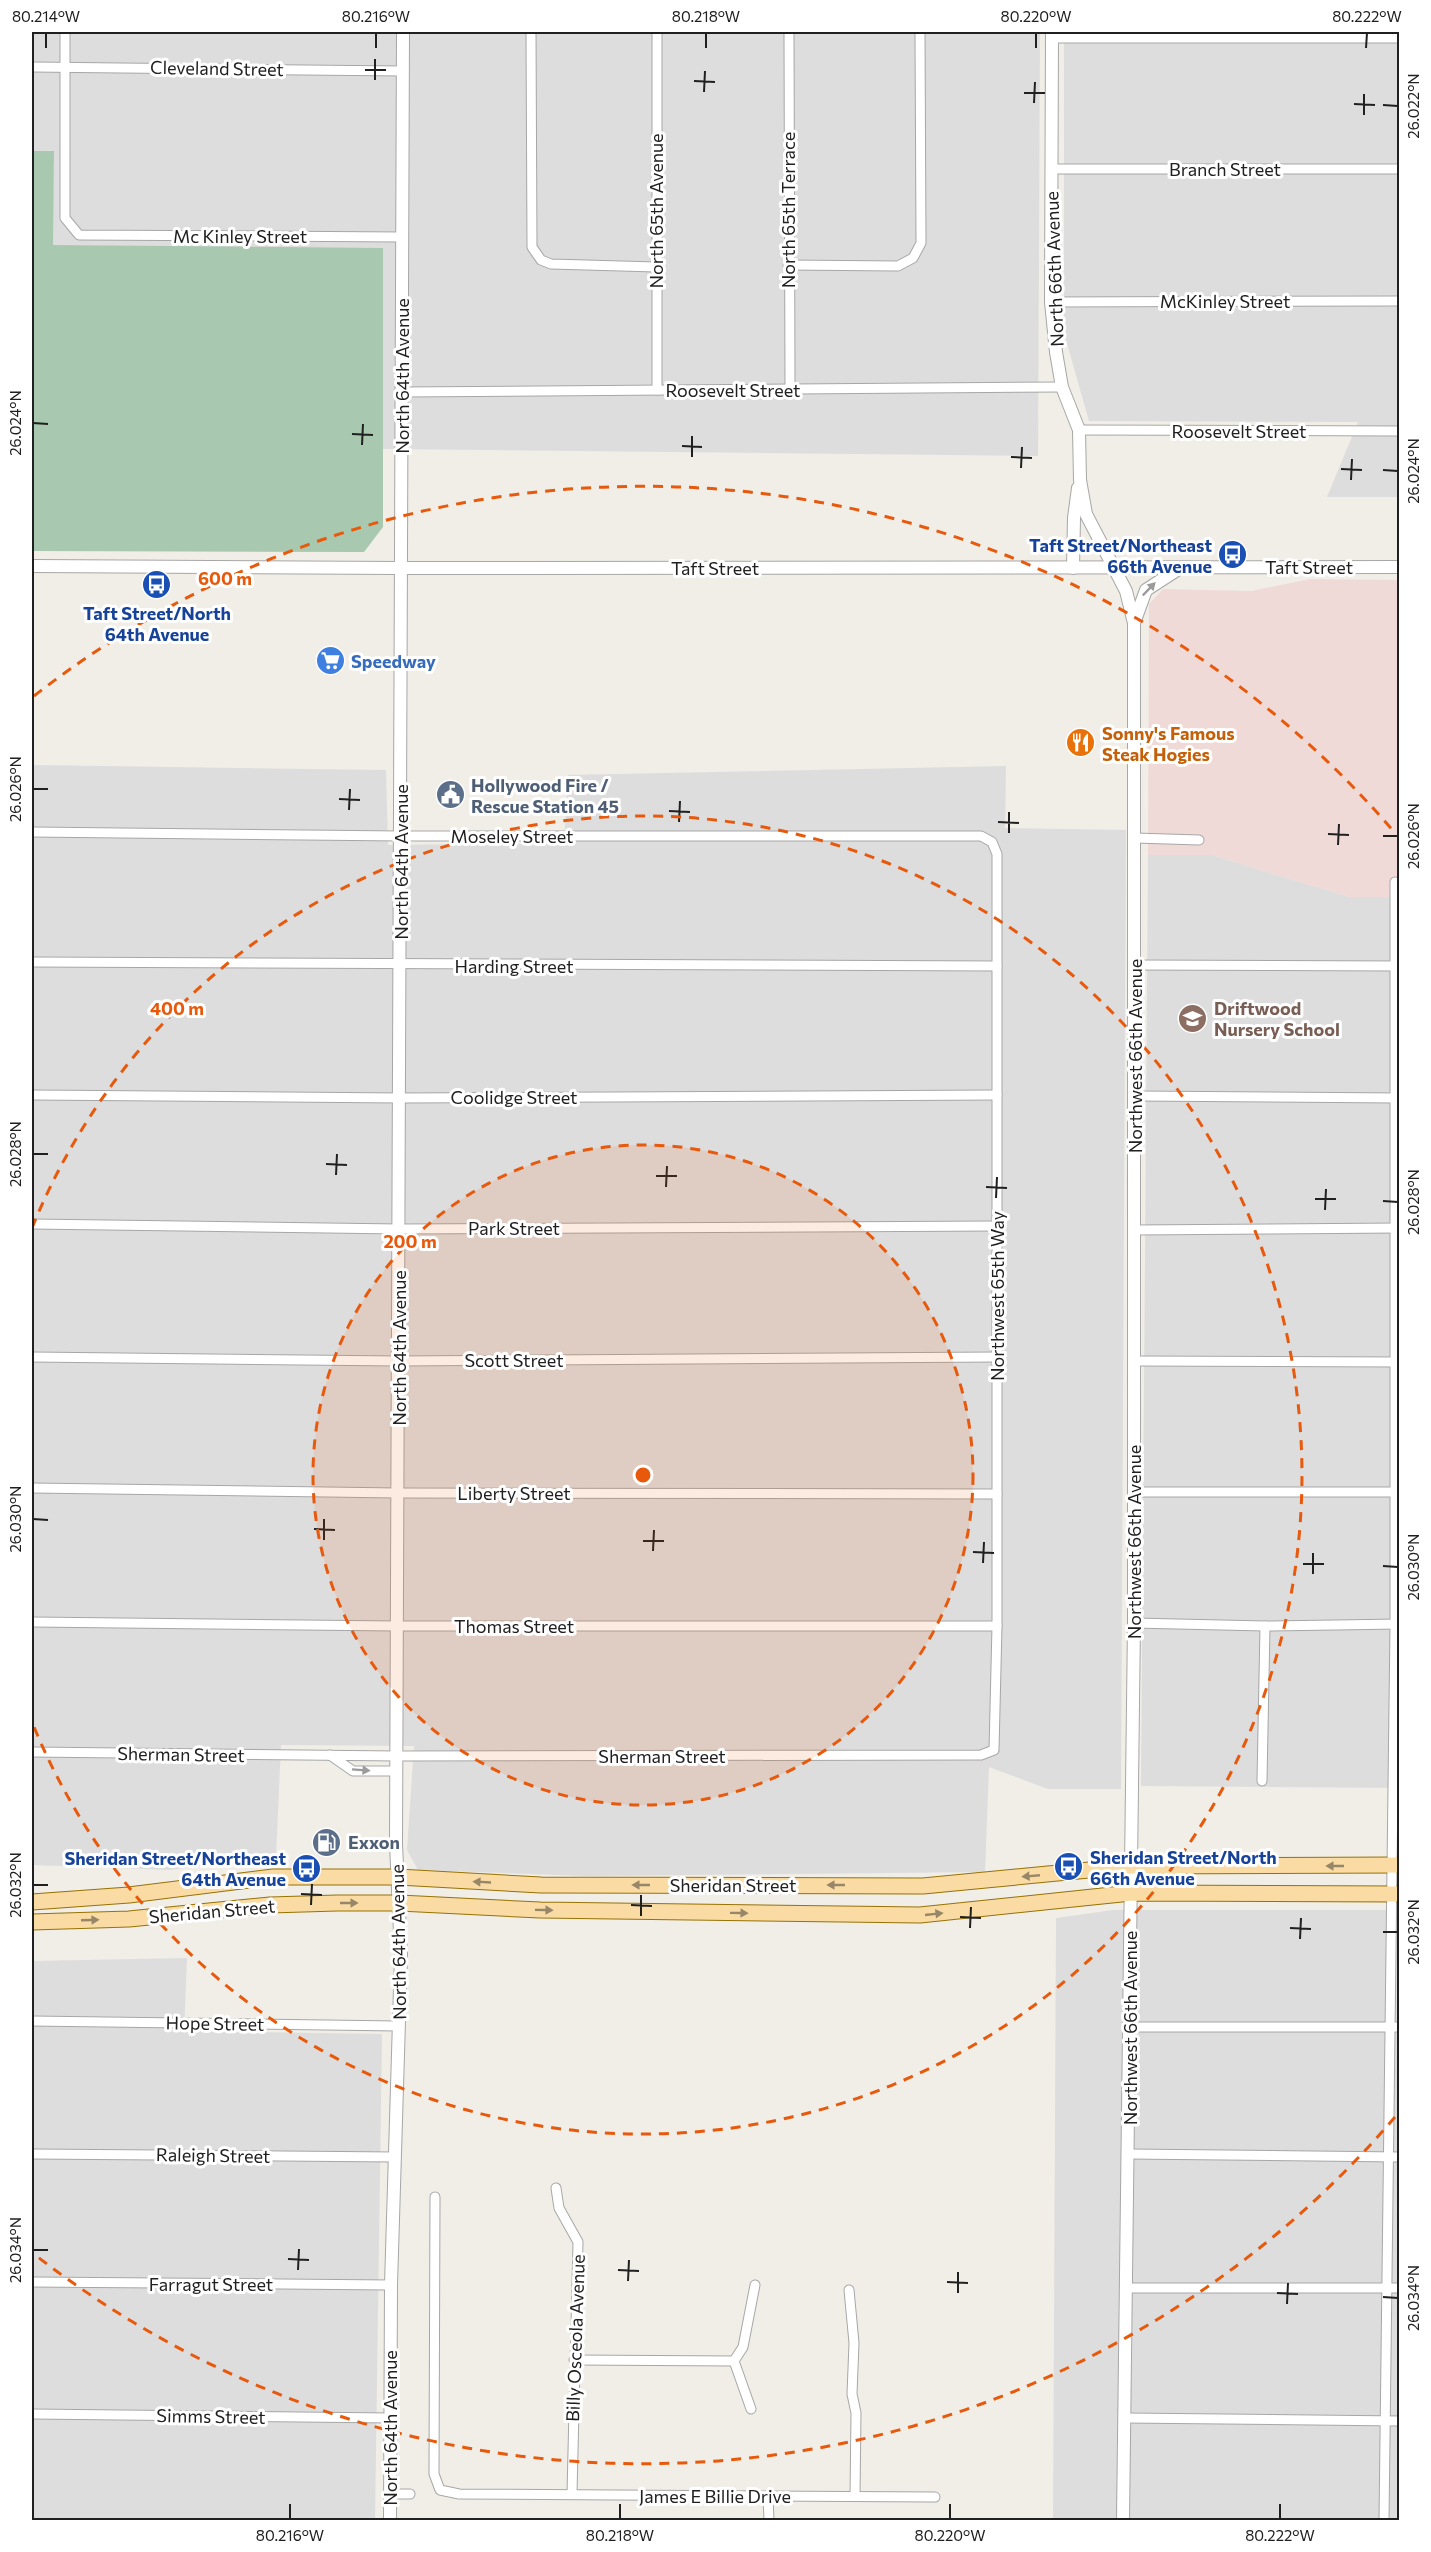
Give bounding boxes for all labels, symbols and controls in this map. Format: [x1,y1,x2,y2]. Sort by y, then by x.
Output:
text: 80.214°W [12,7,80,25]
text: 80.216°W [342,7,410,25]
text: 80.218°W [672,7,740,25]
text: 80.220°W [1001,7,1071,25]
text: 80.222°W [1332,7,1402,25]
street label: Cleveland Street [150,56,284,80]
text: 26.022°N [1404,73,1422,139]
street label: North 65th Terrace [777,132,799,288]
street label: North 65th Avenue [645,133,667,289]
street label: Branch Street [1169,158,1281,180]
street label: North 66th Avenue [1040,191,1068,347]
street label: Mc Kinley Street [173,225,307,247]
street label: McKinley Street [1160,290,1290,312]
street label: North 64th Avenue [391,298,413,454]
street label: Roosevelt Street [666,379,800,401]
text: 26.024°N [6,390,24,456]
street label: Roosevelt Street [1172,420,1306,442]
text: 26.024°N [1404,438,1422,504]
place label: Taft Street/Northeast 66th Avenue [1029,534,1212,577]
bus stop icon: Taft Street/Northeast 66th Avenue [1217,539,1249,571]
street label: Taft Street [1265,556,1353,578]
street label: Taft Street [671,557,759,579]
text: 600 m [198,567,252,589]
bus stop icon: Taft Street/North 64th Avenue [141,568,173,600]
one-way arrow [1142,582,1157,596]
place label: Taft Street/North 64th Avenue [83,602,231,645]
supermarket icon: Speedway [314,645,346,677]
place label: Speedway [351,650,436,672]
place label: Sonny's Famous Steak Hogies [1102,722,1235,765]
restaurant icon: Sonny's Famous Steak Hogies [1065,727,1097,759]
text: 26.026°N [6,756,24,822]
place label: Hollywood Fire / Rescue Station 45 [471,774,619,817]
public building icon: Hollywood Fire / Rescue Station 45 [434,779,466,811]
street label: North 64th Avenue [390,784,412,940]
text: 26.026°N [1404,803,1422,869]
street label: Moseley Street [451,825,573,847]
street label: Harding Street [454,955,574,977]
street label: Northwest 66th Avenue [1124,959,1146,1153]
text: 400 m [150,997,204,1019]
place label: Driftwood Nursery School [1214,997,1340,1040]
school or university icon: Driftwood Nursery School [1177,1002,1209,1034]
street label: Coolidge Street [451,1086,577,1108]
text: 26.028°N [6,1121,24,1187]
text: 26.028°N [1404,1169,1422,1235]
street label: Northwest 65th Way [986,1211,1008,1381]
street label: Park Street [468,1217,560,1239]
text: 200 m [383,1230,437,1252]
street label: North 64th Avenue [388,1270,410,1426]
street label: Scott Street [464,1349,564,1371]
street label: Northwest 66th Avenue [1123,1445,1145,1639]
centre of rings [633,1465,653,1485]
street label: Liberty Street [457,1482,571,1504]
text: 26.030°N [6,1486,24,1552]
text: 26.030°N [1404,1534,1422,1600]
street label: Thomas Street [454,1615,574,1637]
street label: Sherman Street [117,1742,245,1766]
street label: Sherman Street [598,1745,726,1767]
one-way arrow [352,1766,371,1775]
fuel station icon: Exxon [311,1826,343,1858]
place label: Exxon [348,1831,400,1853]
place label: Sheridan Street/North 66th Avenue [1090,1846,1277,1889]
place label: Sheridan Street/Northeast 64th Avenue [64,1847,286,1890]
bus stop icon: Sheridan Street/North 66th Avenue [1053,1851,1085,1883]
text: 26.032°N [6,1852,24,1918]
bus stop icon: Sheridan Street/Northeast 64th Avenue [291,1852,323,1884]
one-way arrow [1326,1861,1345,1871]
street label: North 64th Avenue [386,1864,410,2020]
one-way arrow [1021,1871,1040,1881]
street label: Sheridan Street [670,1874,796,1896]
one-way arrow [473,1877,492,1886]
one-way arrow [632,1880,651,1890]
one-way arrow [827,1880,846,1890]
street label: Sheridan Street [148,1895,276,1927]
one-way arrow [340,1898,359,1908]
text: 26.032°N [1404,1899,1422,1965]
one-way arrow [535,1906,554,1915]
one-way arrow [730,1908,749,1918]
one-way arrow [925,1909,944,1919]
one-way arrow [80,1916,99,1925]
street label: Northwest 66th Avenue [1119,1931,1141,2125]
street label: Hope Street [165,2011,265,2035]
street label: Raleigh Street [156,2143,270,2167]
text: 26.034°N [6,2217,24,2283]
street label: Billy Osceola Avenue [561,2254,589,2422]
text: 26.034°N [1404,2265,1422,2331]
street label: Farragut Street [149,2273,273,2295]
street label: North 64th Avenue [379,2350,401,2506]
street label: Simms Street [156,2404,266,2428]
street label: James E Billie Drive [639,2485,791,2507]
text: 80.216°W [256,2526,324,2544]
text: 80.218°W [586,2526,654,2544]
text: 80.220°W [915,2526,985,2544]
text: 80.222°W [1245,2526,1315,2544]

